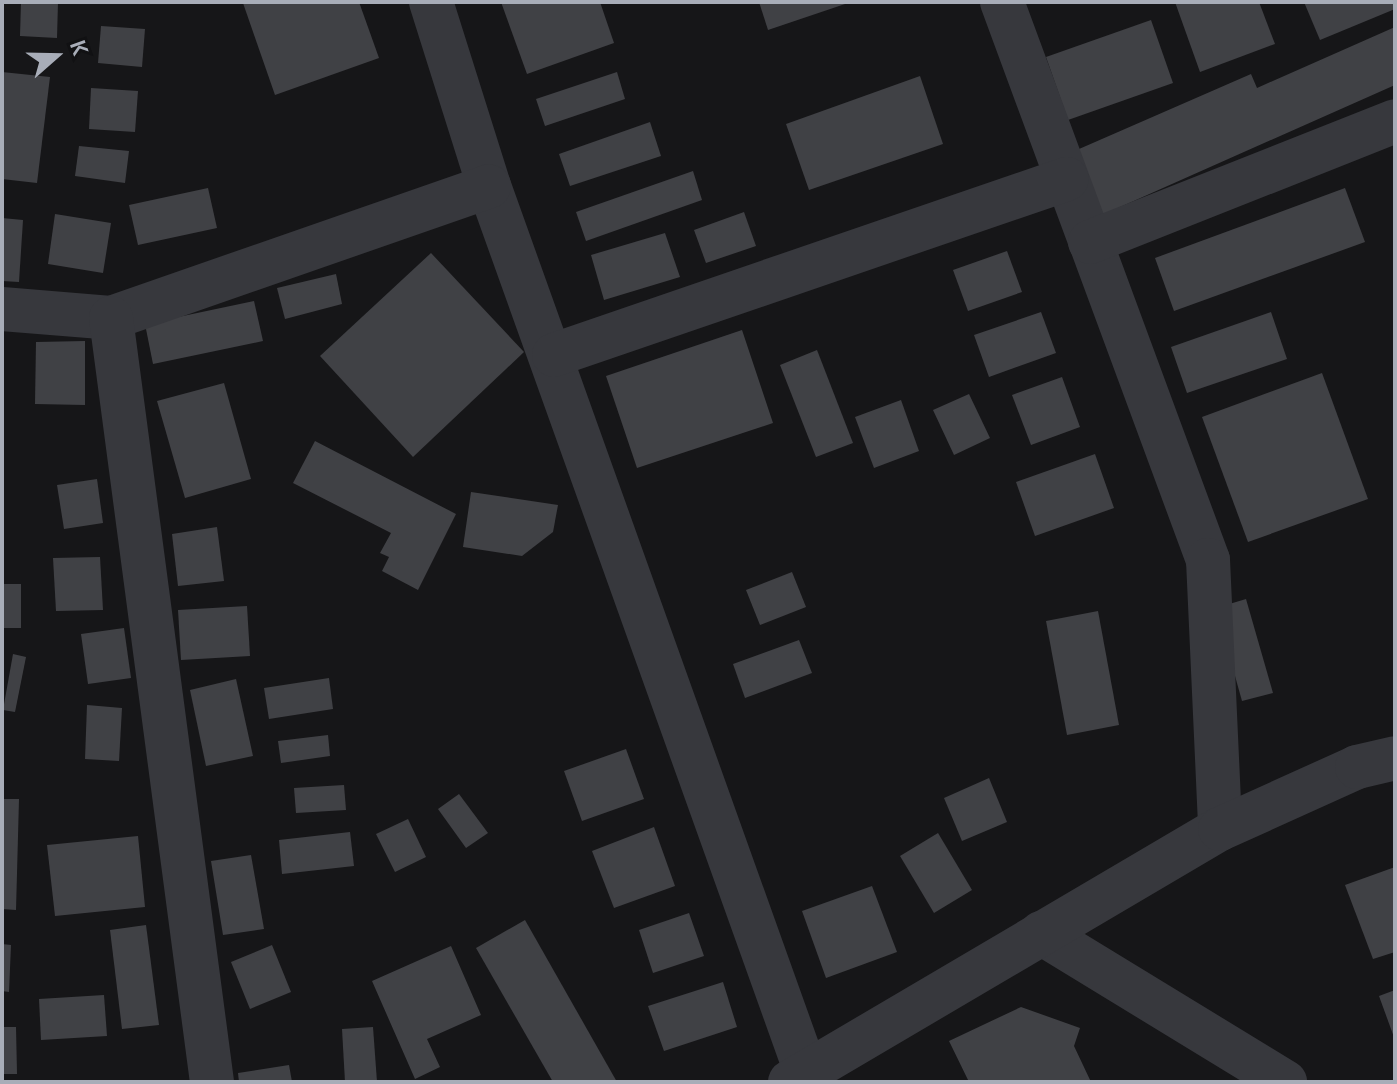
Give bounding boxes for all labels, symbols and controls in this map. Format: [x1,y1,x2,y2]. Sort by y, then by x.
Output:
north arrow [16,16,96,96]
text: K [64,37,94,59]

